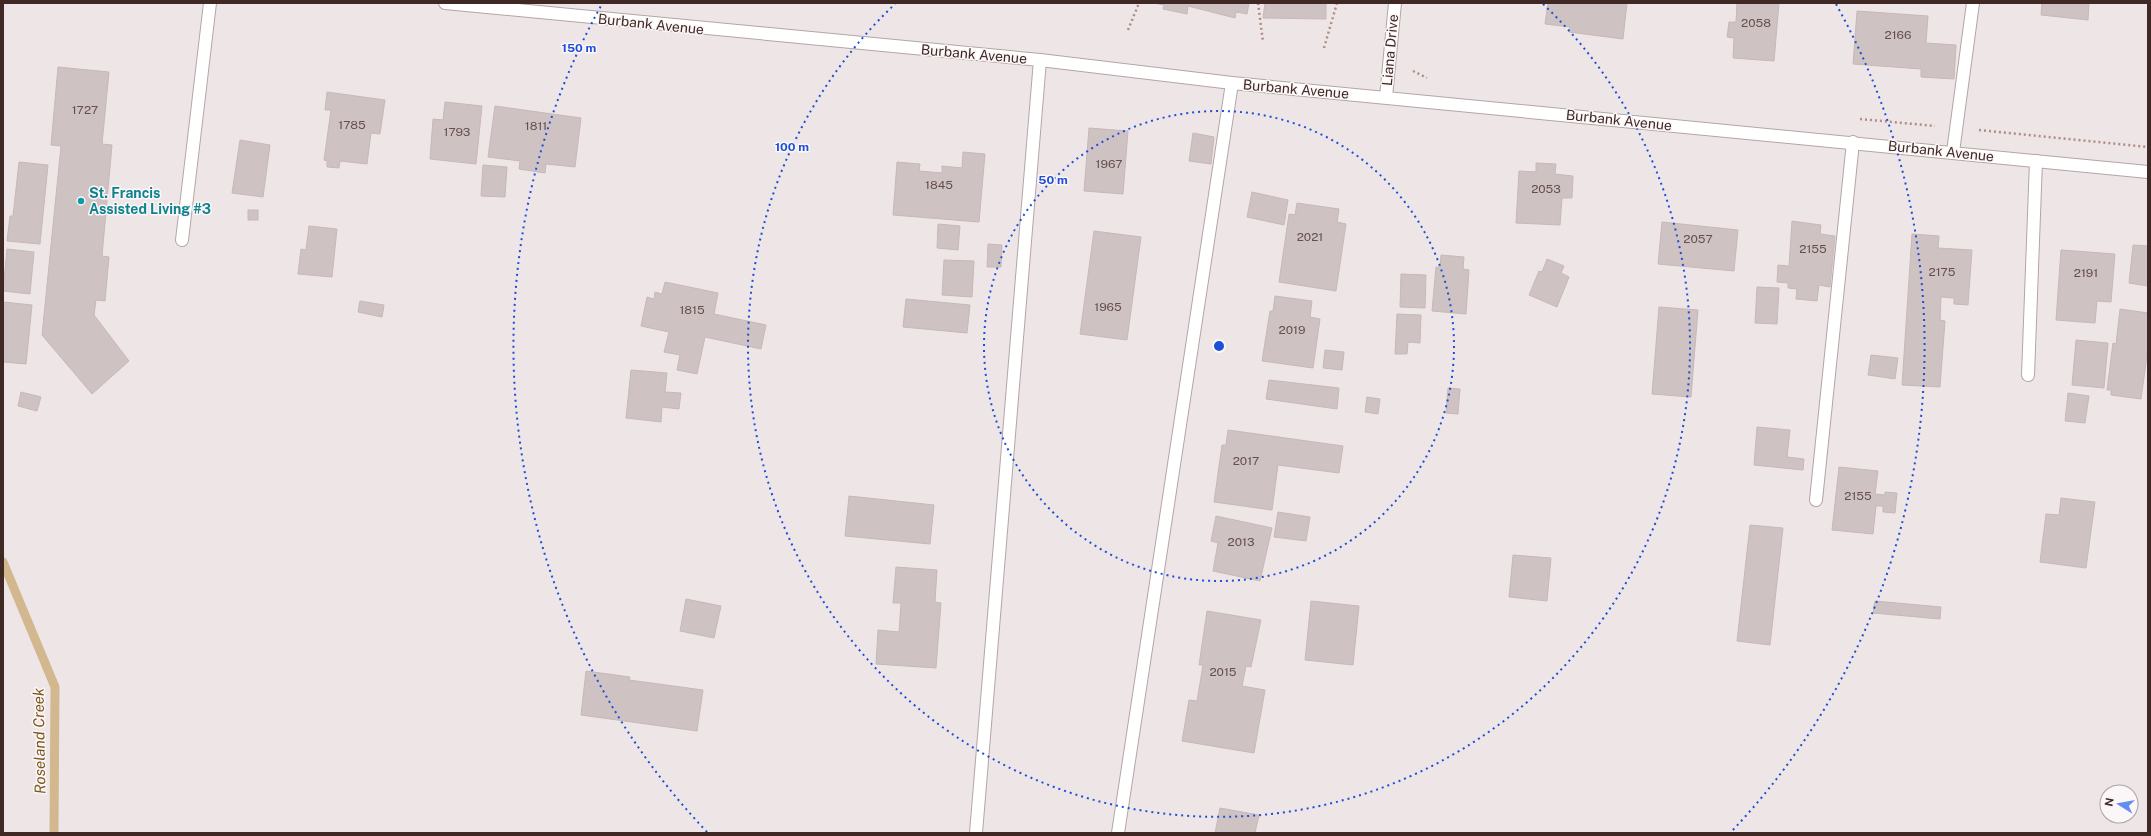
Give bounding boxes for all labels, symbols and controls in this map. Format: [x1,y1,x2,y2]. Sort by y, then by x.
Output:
street label: Burbank Avenue [597,10,705,38]
street label: Liana Drive [1379,13,1401,87]
house number: 2058 [1741,16,1771,30]
house number: 2166 [1885,28,1911,42]
text: 150 m [562,41,596,55]
street label: Burbank Avenue [920,41,1028,67]
street label: Burbank Avenue [1242,76,1350,102]
house number: 1727 [72,103,98,117]
street label: Burbank Avenue [1565,106,1673,134]
house number: 1785 [338,118,366,132]
house number: 1811 [525,119,547,133]
house number: 1793 [444,125,470,139]
street label: Burbank Avenue [1887,137,1995,165]
text: 100 m [775,140,809,154]
house number: 1967 [1096,157,1122,171]
text: 50 m [1038,173,1068,187]
house number: 1845 [925,178,953,192]
house number: 2053 [1531,182,1561,196]
place label: St. Francis Assisted Living #3 [89,185,211,217]
marker: St. Francis Assisted Living #3 [76,196,86,206]
house number: 2021 [1297,230,1323,244]
house number: 2057 [1683,232,1713,246]
house number: 2155 [1799,242,1827,256]
house number: 2175 [1929,265,1956,279]
house number: 2191 [2074,266,2098,280]
house number: 1965 [1094,300,1122,314]
house number: 1815 [679,303,705,317]
house number: 2019 [1279,323,1305,337]
centre of rings [1212,339,1226,353]
house number: 2017 [1233,454,1259,468]
house number: 2155 [1844,489,1872,503]
house number: 2013 [1228,535,1254,549]
house number: 2015 [1209,665,1237,679]
water label: Roseland Creek [30,687,48,794]
north arrow [2099,784,2139,824]
text: N [2102,797,2116,807]

